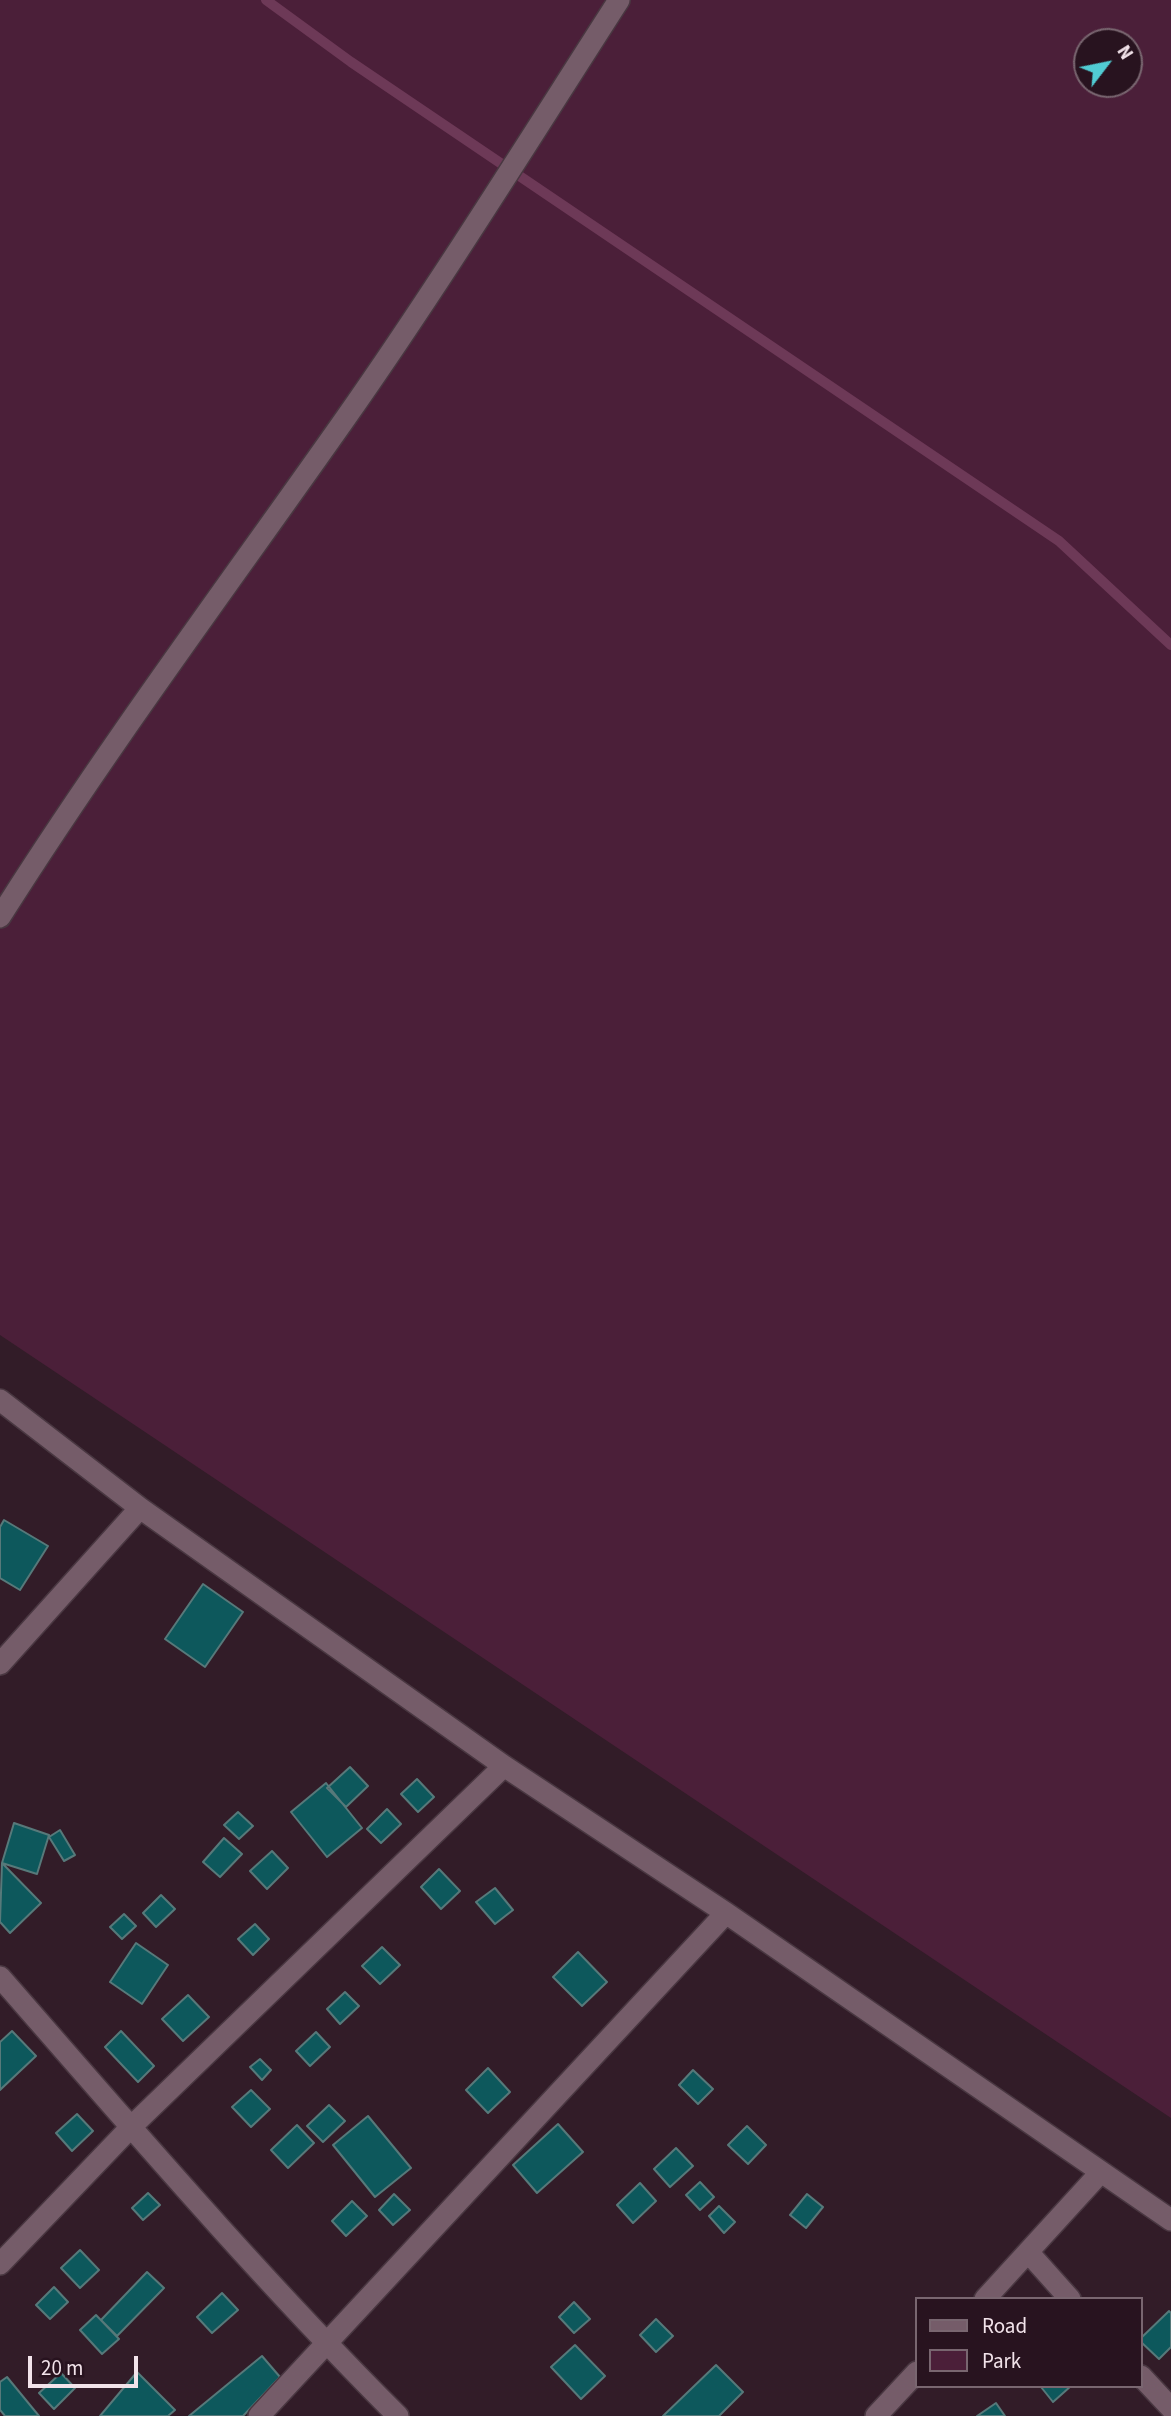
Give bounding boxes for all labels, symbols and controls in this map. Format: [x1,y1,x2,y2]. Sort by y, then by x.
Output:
north arrow [1073,28,1143,98]
text: N [1110,40,1139,65]
legend [916,2297,1143,2388]
text: Road [982,2311,1027,2341]
scale bar [32,2342,142,2386]
text: Park [982,2346,1021,2376]
text: 20 m [41,2353,83,2383]

